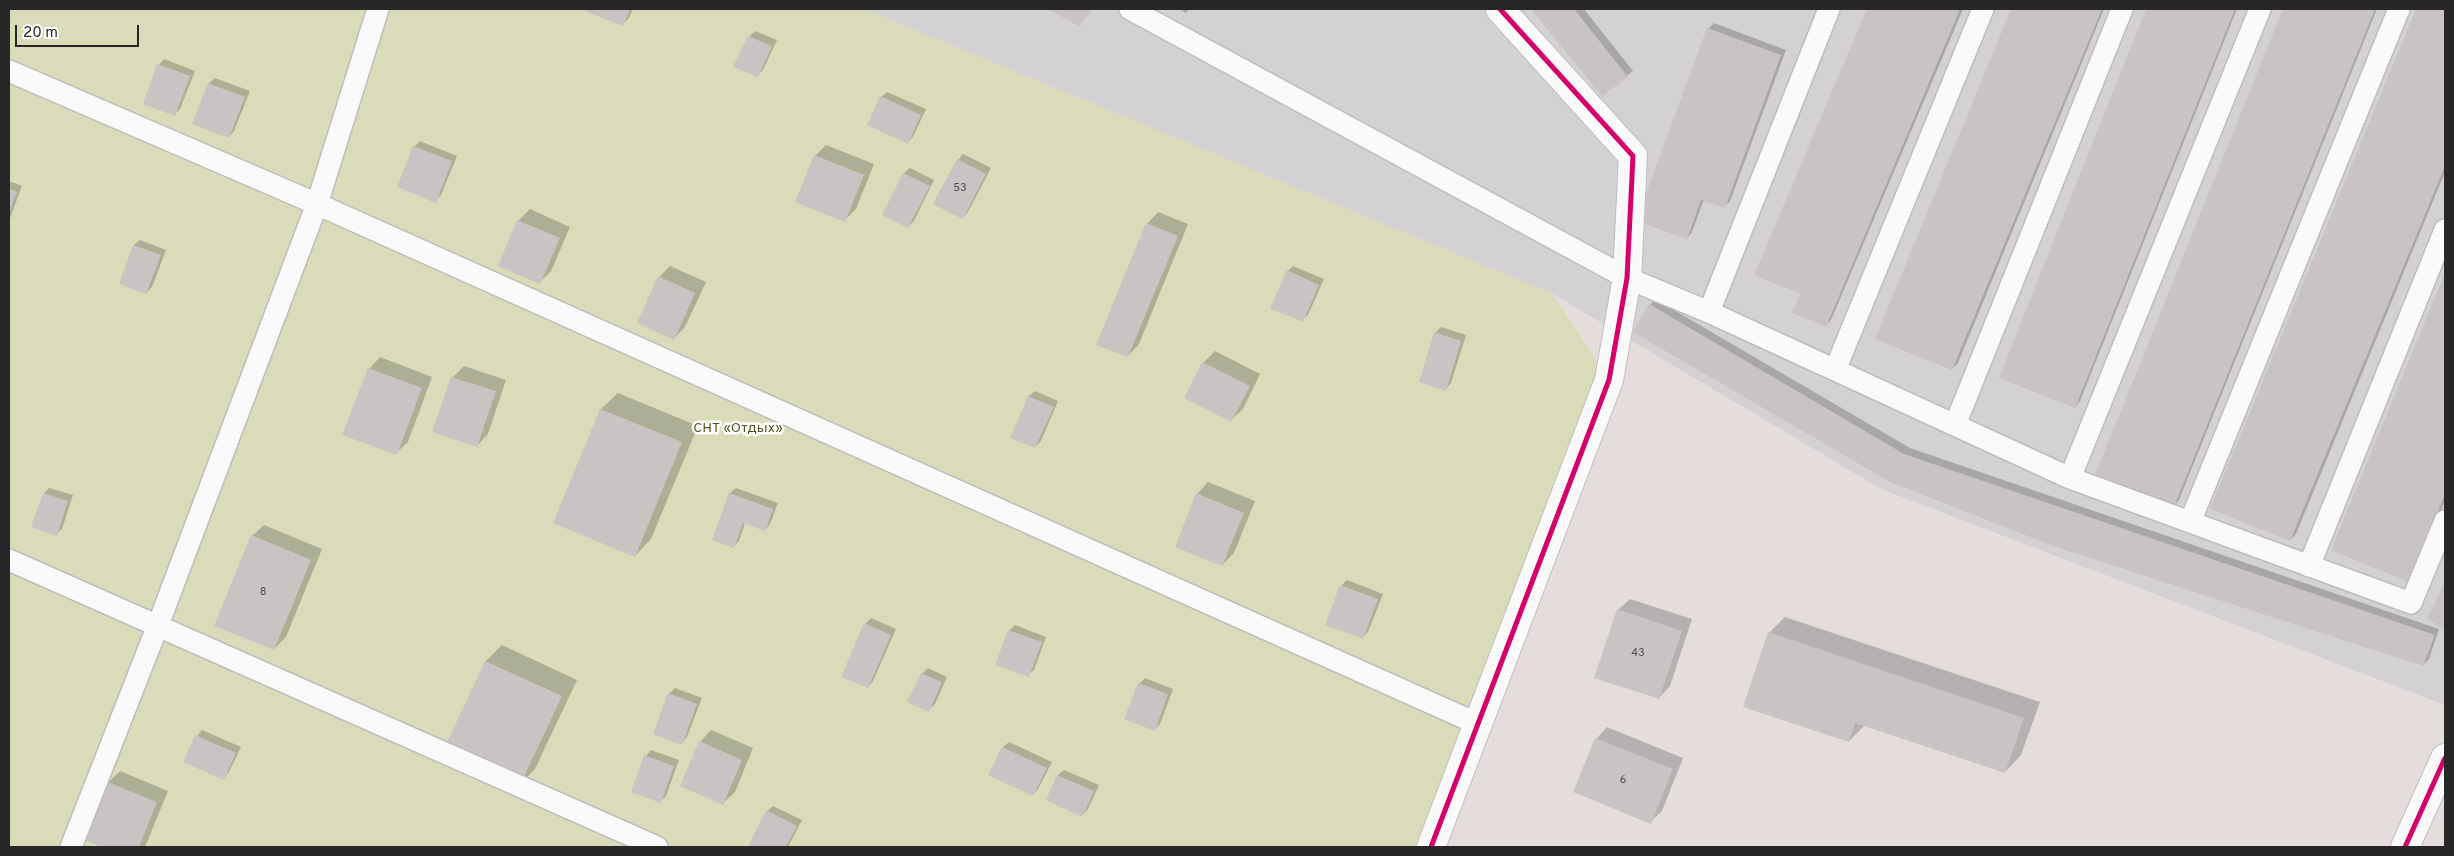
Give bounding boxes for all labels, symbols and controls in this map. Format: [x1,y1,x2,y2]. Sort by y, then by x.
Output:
scale bar [18,15,141,47]
text: 20 m [23,24,58,43]
house number: 53 [953,182,967,196]
park label: СНТ «Отдых» [693,421,783,437]
house number: 8 [260,586,266,600]
house number: 43 [1631,647,1645,661]
house number: 6 [1620,774,1626,788]

